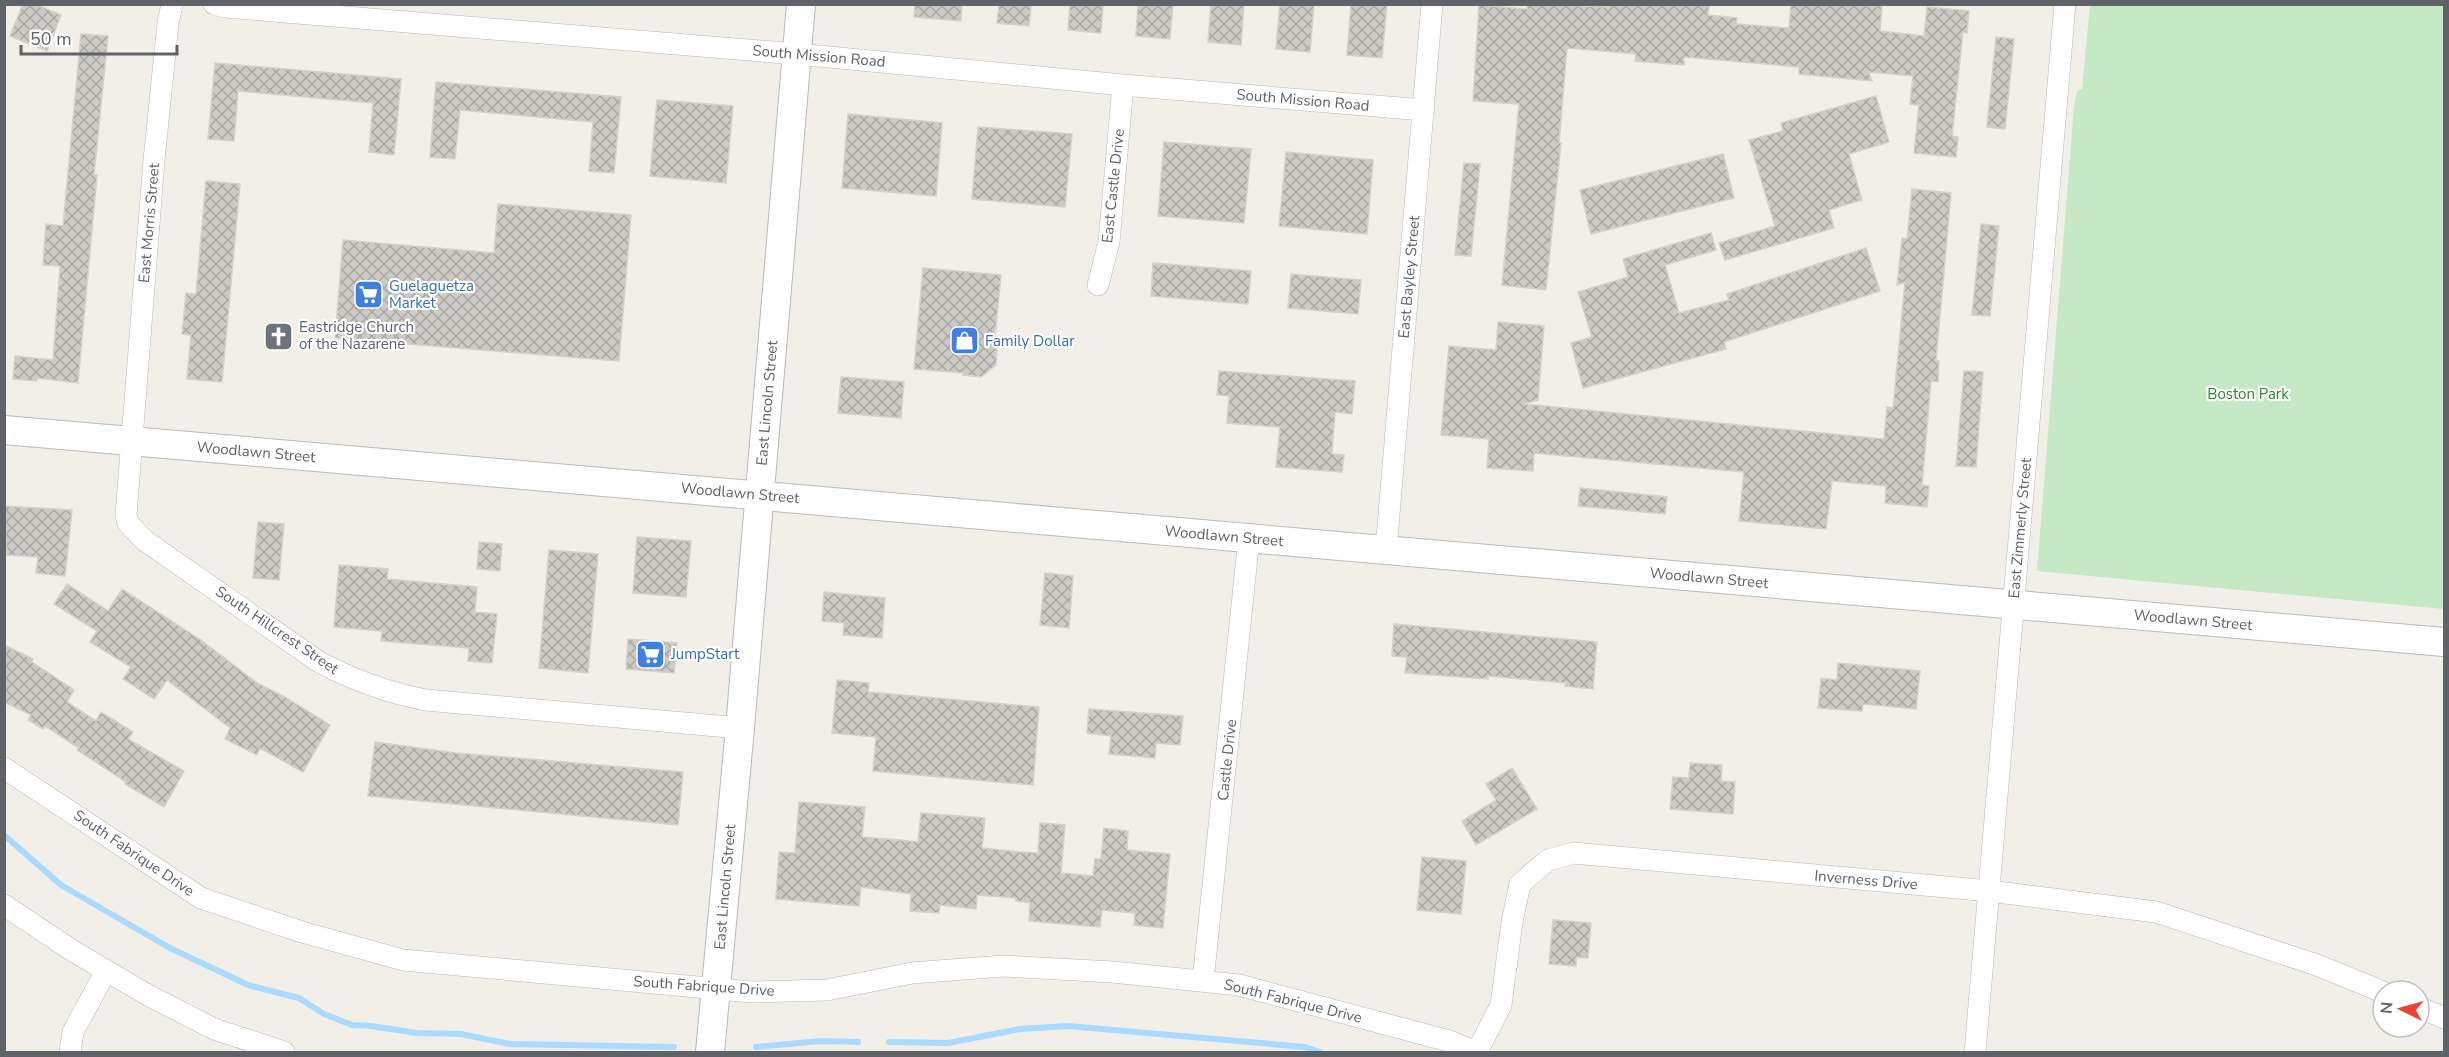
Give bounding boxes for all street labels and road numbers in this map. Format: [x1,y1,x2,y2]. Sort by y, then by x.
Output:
street label: South Mission Road [752,40,886,72]
street label: South Mission Road [1236,84,1370,116]
street label: East Castle Drive [1097,128,1129,244]
street label: East Morris Street [134,162,164,284]
street label: East Bayley Street [1394,214,1424,339]
street label: East Lincoln Street [752,339,783,467]
street label: Woodlawn Street [196,437,317,467]
street label: East Zimmerly Street [2004,456,2036,599]
street label: Woodlawn Street [680,478,801,508]
street label: Woodlawn Street [1164,521,1285,551]
street label: Woodlawn Street [1649,563,1770,593]
street label: South Hillcrest Street [211,581,343,679]
street label: Woodlawn Street [2133,605,2254,635]
street label: Castle Drive [1213,718,1241,802]
street label: South Fabrique Drive [70,805,198,901]
street label: East Lincoln Street [710,823,741,951]
street label: Inverness Drive [1814,866,1918,894]
street label: South Fabrique Drive [633,971,775,1001]
street label: South Fabrique Drive [1222,974,1364,1028]

